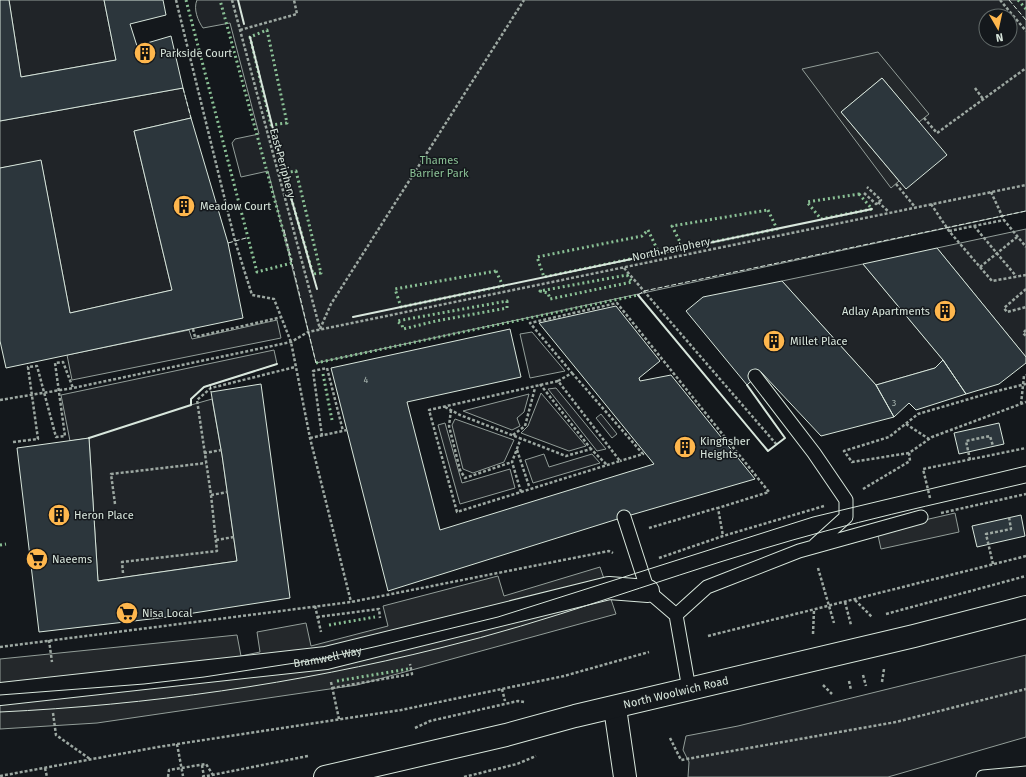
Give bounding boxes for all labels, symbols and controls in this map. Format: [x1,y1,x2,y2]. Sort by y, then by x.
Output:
north arrow [978,8,1018,48]
text: N [995,30,1004,44]
building icon: Parkside Court [132,40,158,66]
place label: Parkside Court [160,47,232,60]
street label: East Periphery [267,127,298,200]
park label: Thames Barrier Park [409,154,469,180]
building icon: Meadow Court [171,193,197,219]
place label: Meadow Court [200,200,271,213]
street label: North Periphery [631,235,712,264]
building icon: Adlay Apartments [932,298,958,324]
place label: Adlay Apartments [842,305,930,318]
building icon: Millet Place [761,328,787,354]
place label: Millet Place [790,335,847,348]
house number: 4 [364,375,369,385]
house number: 3 [892,398,896,408]
building icon: Kingfisher Heights [672,434,698,460]
place label: Kingfisher Heights [700,435,751,461]
building icon: Heron Place [46,502,72,528]
place label: Heron Place [74,509,134,522]
supermarket icon: Naeems [24,546,50,572]
place label: Naeems [52,553,92,566]
supermarket icon: Nisa Local [114,600,140,626]
place label: Nisa Local [142,607,192,620]
street label: Bramwell Way [293,644,364,670]
street label: North Woolwich Road [622,674,730,711]

